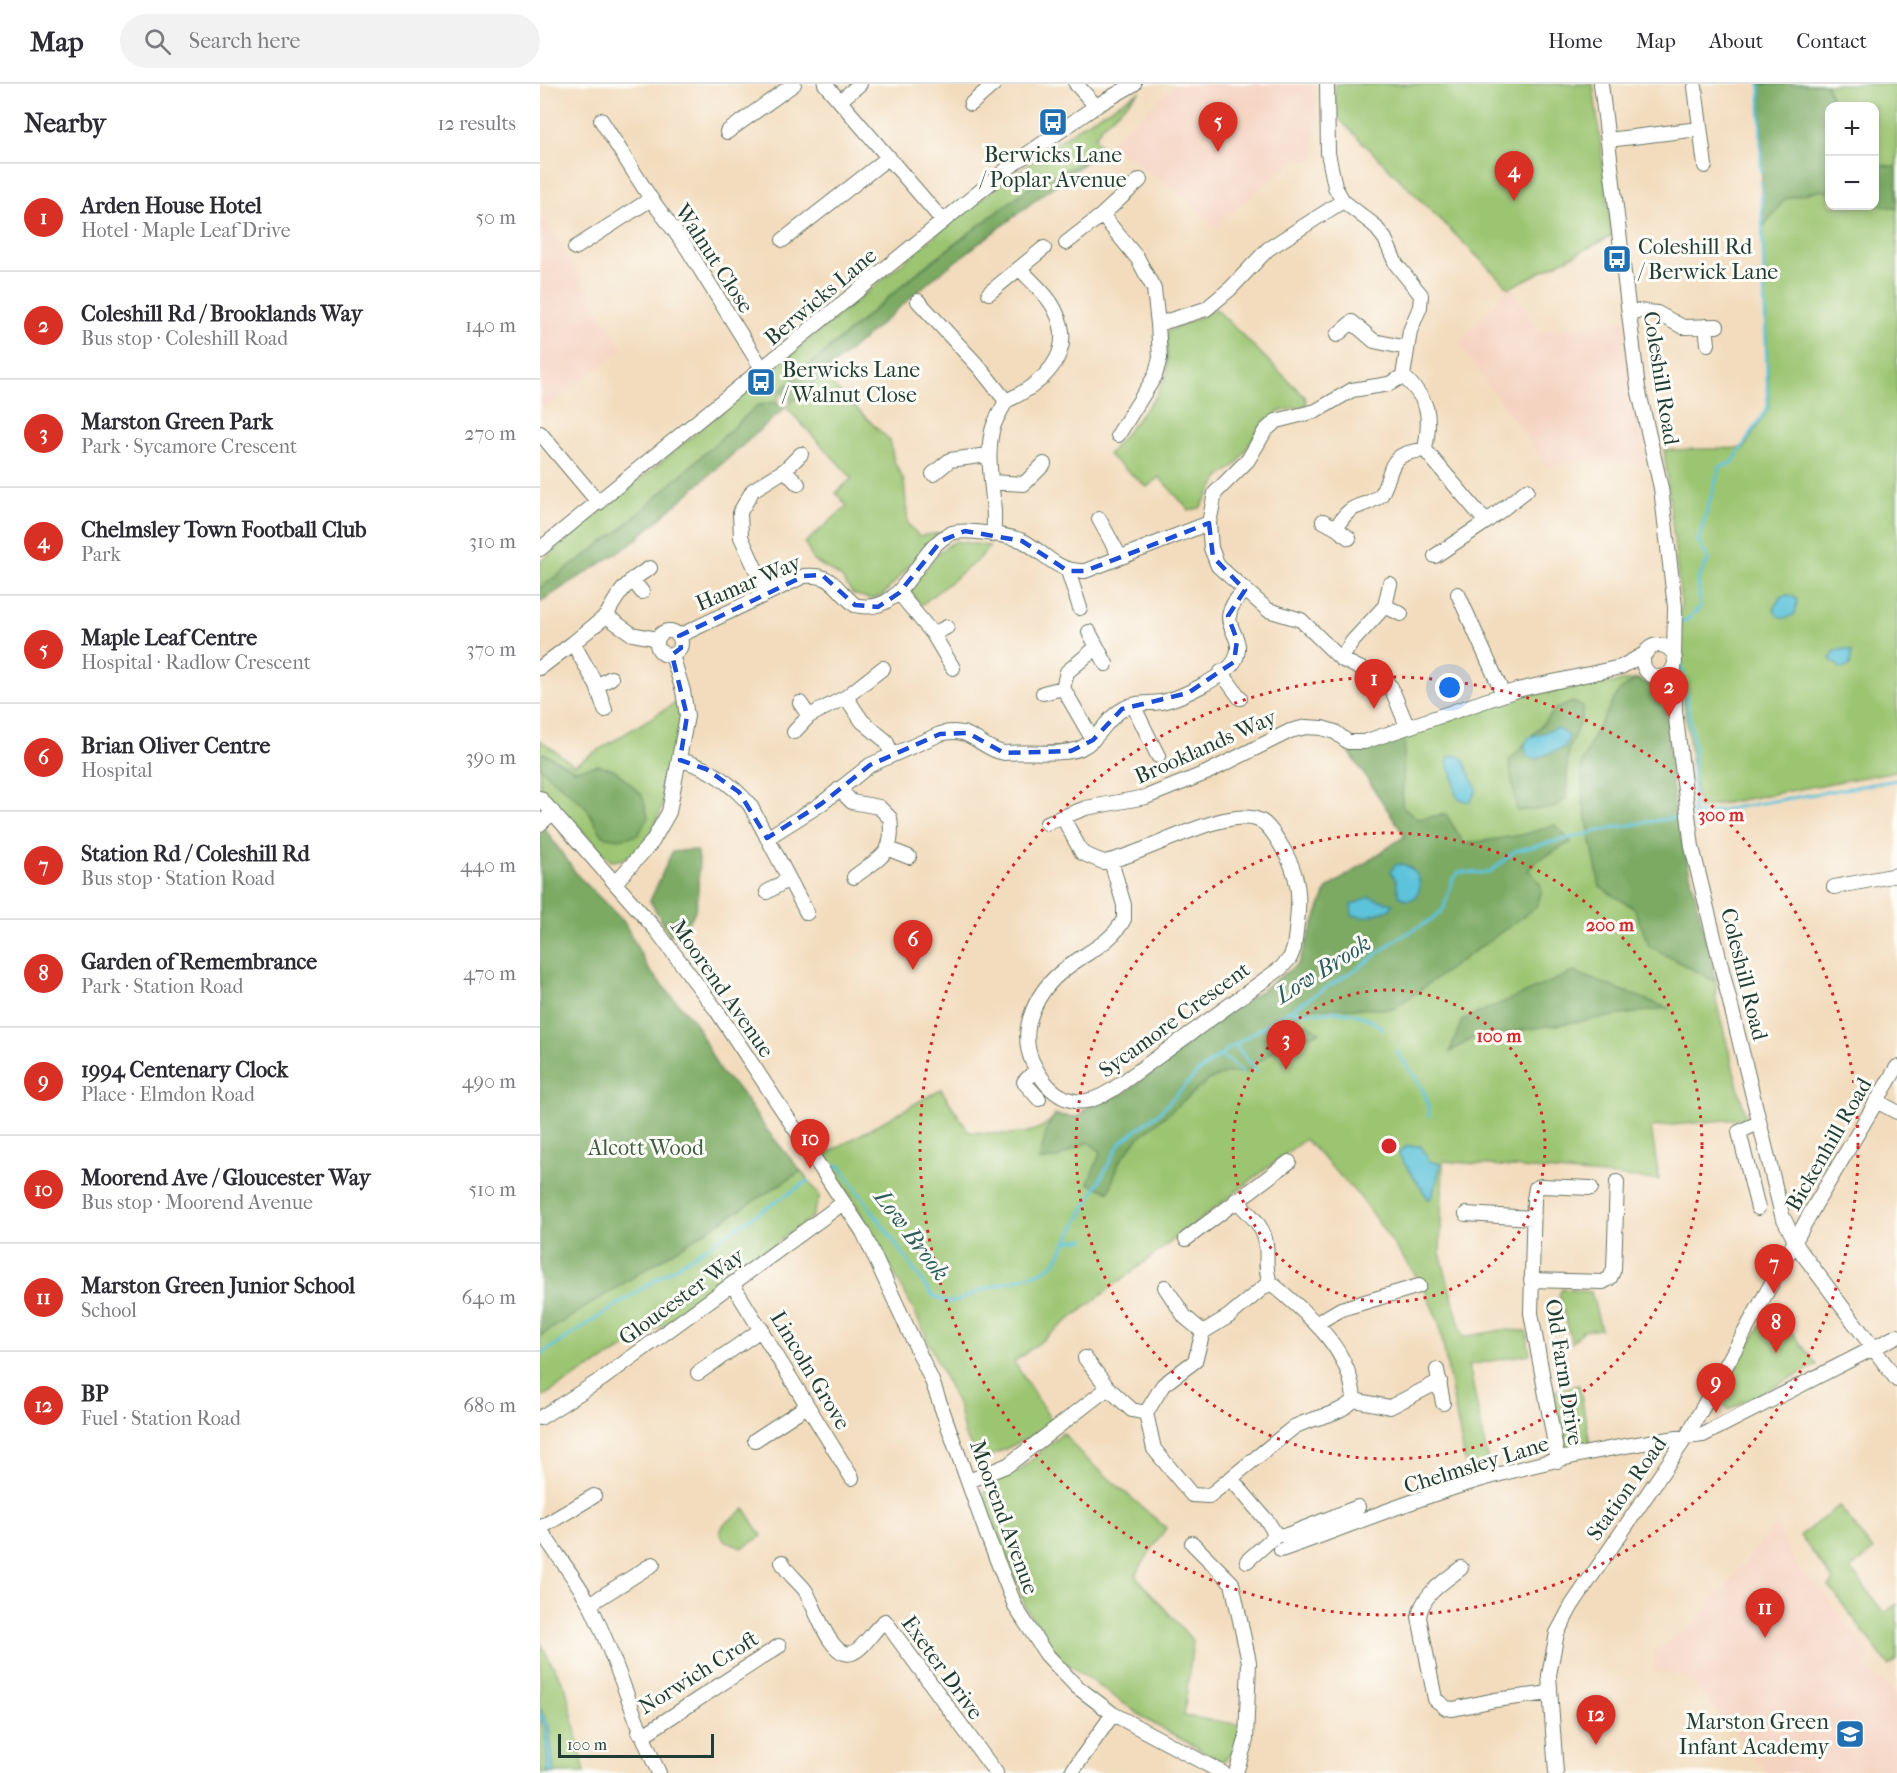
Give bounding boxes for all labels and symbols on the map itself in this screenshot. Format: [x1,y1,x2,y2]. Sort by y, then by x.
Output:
pin: 5 [1198,103,1238,152]
bus stop icon: Berwicks Lane / Poplar Avenue [1037,106,1069,138]
place label: Berwicks Lane / Poplar Avenue [978,142,1127,193]
pin: 4 [1494,152,1534,201]
street label: Walnut Close [669,198,759,318]
place label: Coleshill Rd / Berwick Lane [1637,234,1778,285]
street label: Berwicks Lane [759,242,882,351]
bus stop icon: Coleshill Rd / Berwick Lane [1601,243,1633,275]
street label: Coleshill Road [1638,309,1685,448]
place label: Berwicks Lane / Walnut Close [781,357,920,408]
bus stop icon: Berwicks Lane / Walnut Close [745,366,777,398]
street label: Hamar Way [692,549,806,617]
pin: 1 [1354,660,1394,709]
pin: 2 [1650,668,1688,717]
your location [1435,673,1464,702]
street label: Brooklands Way [1130,704,1281,790]
text: 300 m [1698,805,1745,826]
street label: Coleshill Road [1715,905,1773,1044]
street label: Moorend Avenue [665,915,779,1063]
text: 200 m [1586,915,1635,936]
pin: 6 [894,920,932,970]
water label: Low Brook [1268,929,1376,1010]
street label: Sycamore Crescent [1094,956,1255,1083]
pin: 3 [1266,1020,1306,1070]
text: 100 m [1476,1026,1523,1047]
street label: Bickenhill Road [1780,1072,1878,1216]
pin: 10 [790,1120,830,1169]
park label: Alcott Wood [587,1135,705,1161]
centre of rings [1379,1136,1399,1156]
water label: Low Brook [867,1182,955,1286]
street label: Gloucester Way [614,1242,750,1351]
pin: 7 [1754,1244,1794,1294]
street label: Old Farm Drive [1540,1297,1588,1447]
pin: 8 [1756,1304,1796,1353]
street label: Lincoln Grove [765,1307,856,1435]
pin: 9 [1696,1364,1736,1413]
street label: Chelmsley Lane [1401,1431,1552,1499]
street label: Station Road [1581,1431,1673,1546]
street label: Moorend Avenue [964,1437,1044,1598]
pin: 11 [1746,1588,1784,1638]
street label: Exeter Drive [896,1611,989,1725]
street label: Norwich Croft [634,1626,763,1720]
pin: 12 [1576,1696,1616,1745]
place label: Marston Green Infant Academy [1679,1709,1830,1760]
school or university icon: Marston Green Infant Academy [1834,1718,1866,1750]
scale bar [558,1731,714,1758]

